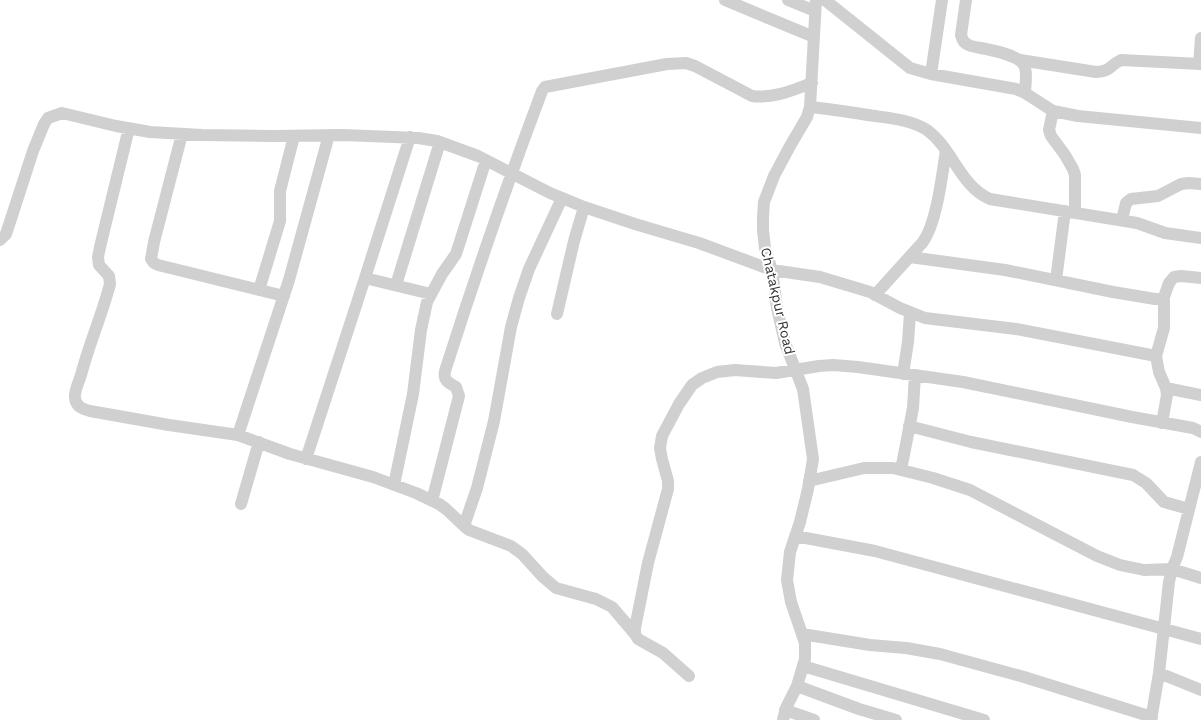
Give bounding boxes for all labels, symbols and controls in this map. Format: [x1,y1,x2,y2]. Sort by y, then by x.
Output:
street label: Chatakpur Road [758,246,798,356]

